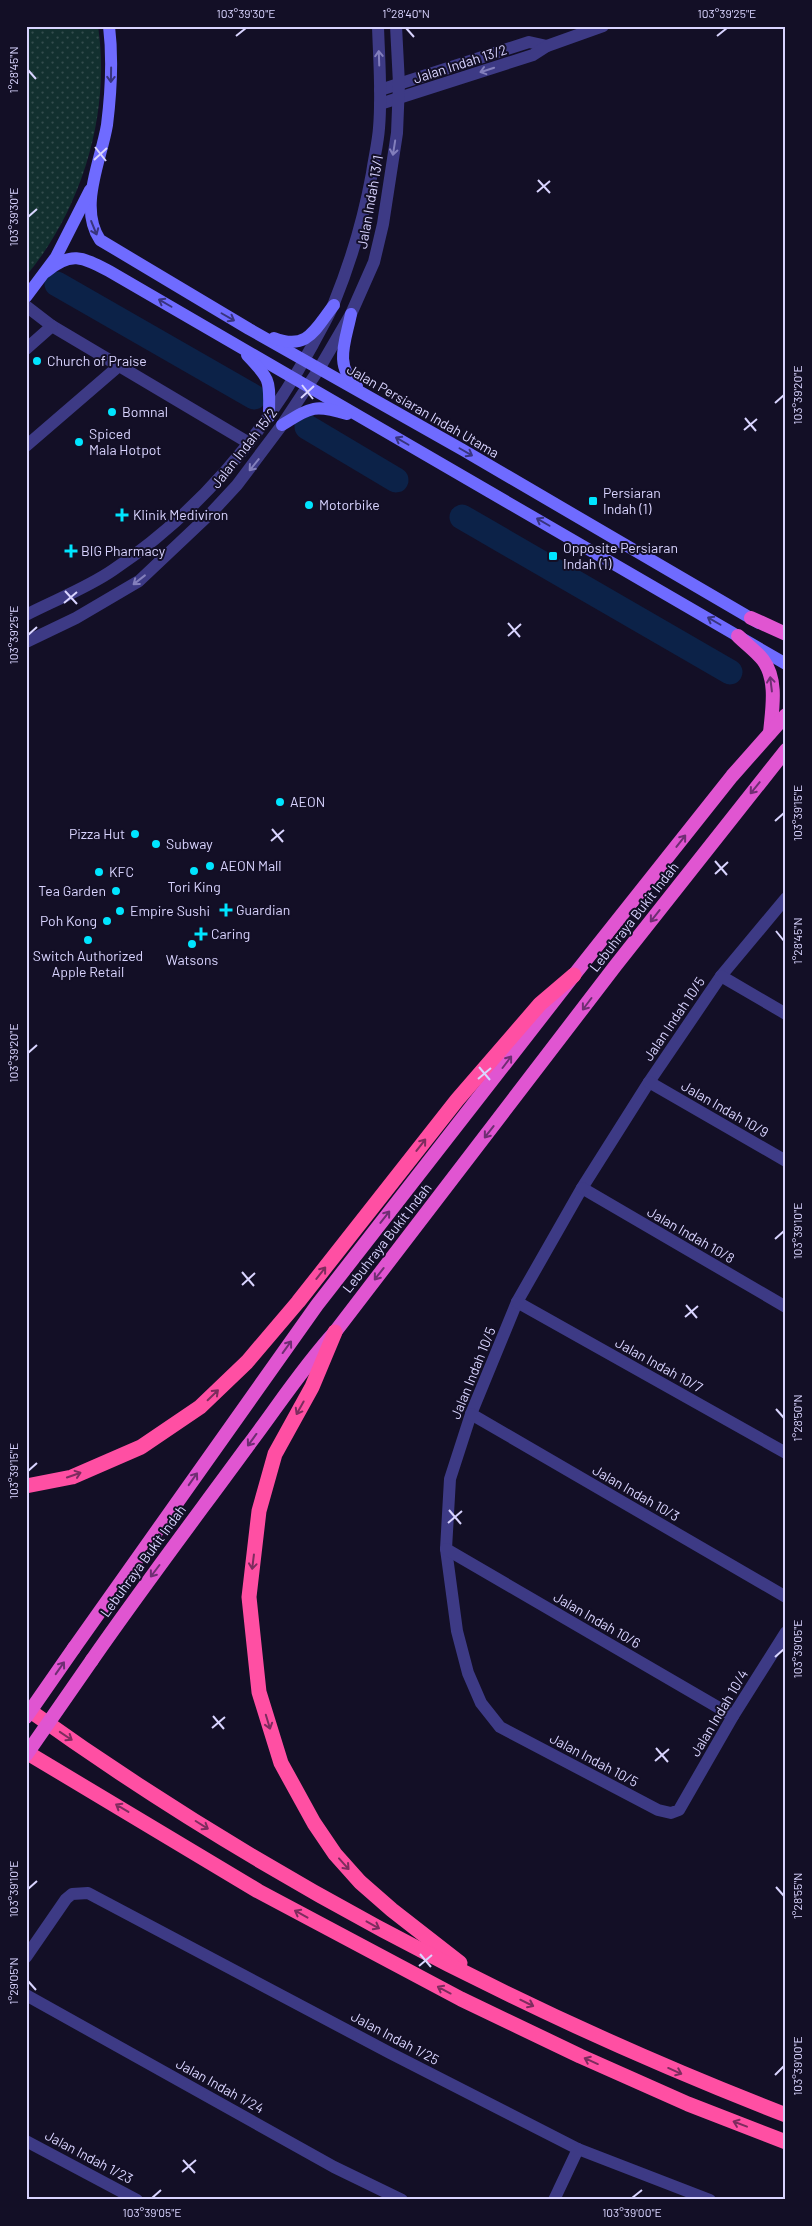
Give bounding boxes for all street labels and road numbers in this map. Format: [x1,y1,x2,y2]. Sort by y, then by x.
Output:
street label: Jalan Indah 13/2 [411,40,509,87]
street label: Jalan Indah 13/1 [353,154,386,250]
street label: Jalan Persiaran Indah Utama [344,360,502,461]
street label: Jalan Indah 15/2 [207,404,280,491]
street label: Lebuhraya Bukit Indah [586,858,682,975]
street label: Jalan Indah 10/5 [639,973,708,1064]
street label: Jalan Indah 10/9 [679,1077,772,1140]
street label: Lebuhraya Bukit Indah [339,1179,435,1296]
street label: Jalan Indah 10/8 [645,1203,738,1266]
street label: Jalan Indah 10/5 [446,1324,499,1421]
street label: Jalan Indah 10/7 [613,1334,706,1396]
street label: Jalan Indah 10/3 [590,1461,683,1524]
street label: Lebuhraya Bukit Indah [96,1501,189,1620]
street label: Jalan Indah 10/6 [551,1588,644,1651]
street label: Jalan Indah 10/4 [686,1666,751,1759]
street label: Jalan Indah 10/5 [547,1729,641,1790]
street label: Jalan Indah 1/25 [348,2007,442,2068]
street label: Jalan Indah 1/24 [173,2054,267,2117]
street label: Jalan Indah 1/23 [42,2126,136,2187]

